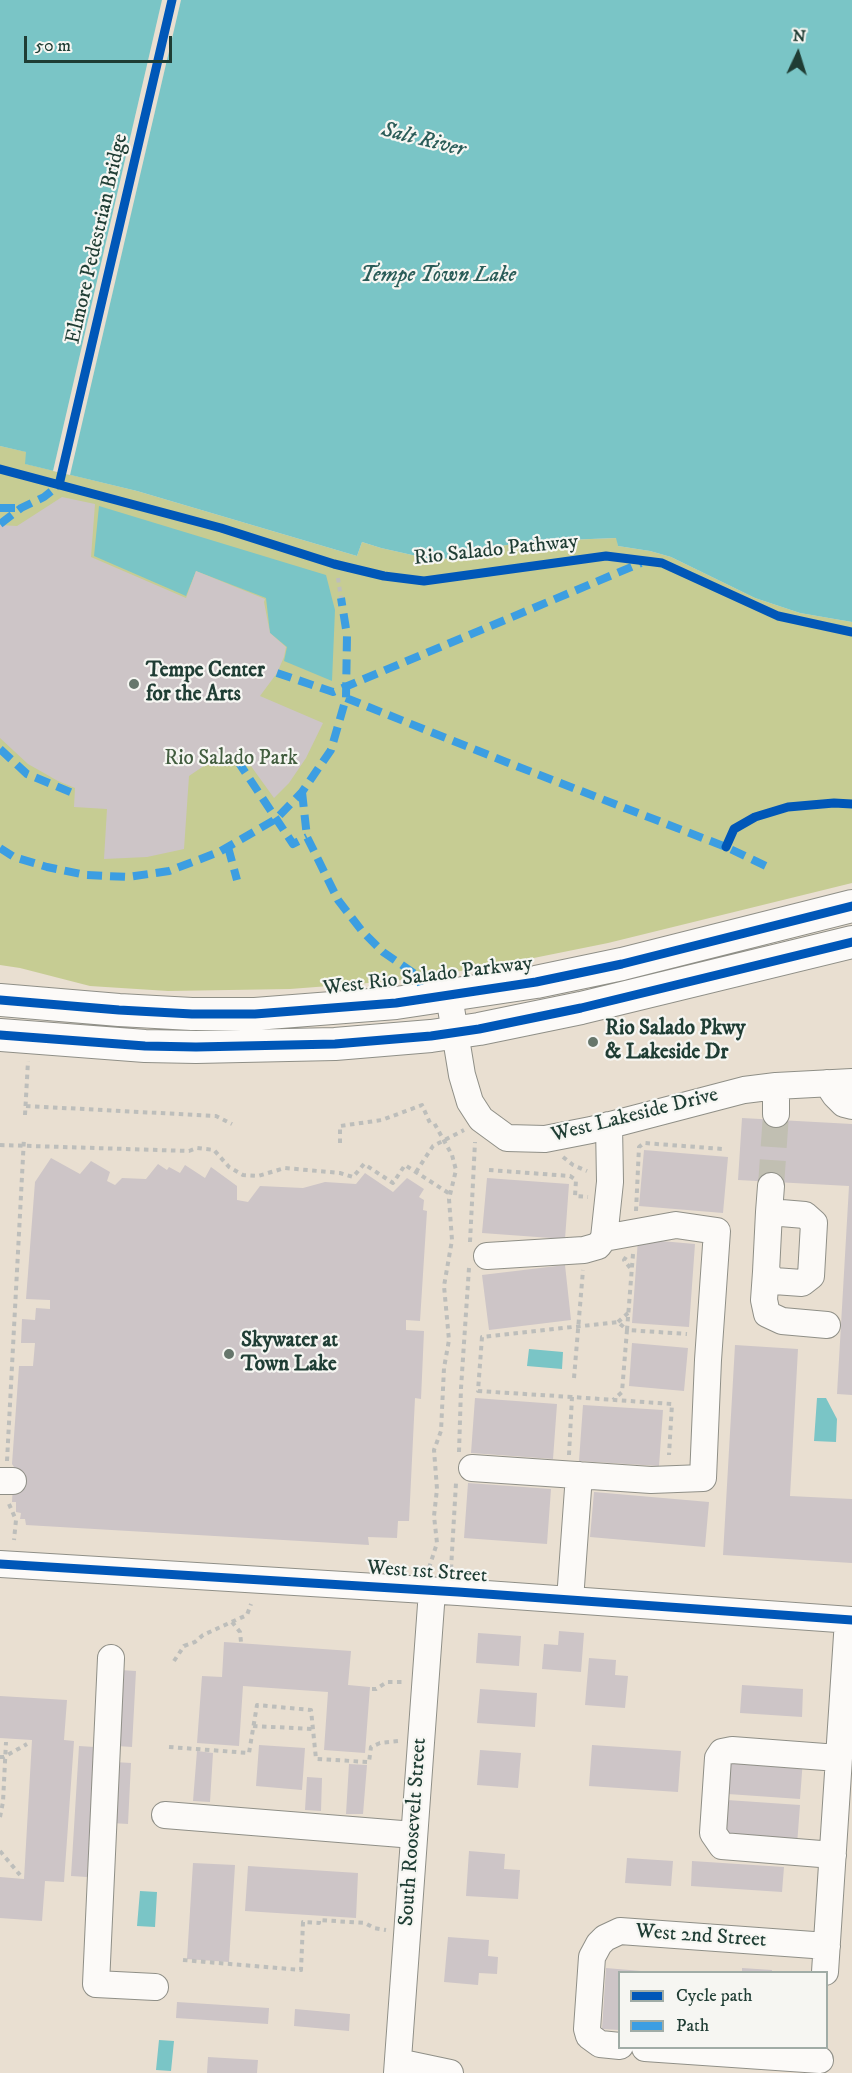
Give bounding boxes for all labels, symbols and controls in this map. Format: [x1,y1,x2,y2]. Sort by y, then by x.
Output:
scale bar [27,24,176,62]
north arrow [768,24,828,84]
text: N [792,26,806,46]
text: 50 m [35,35,71,57]
water label: Salt River [378,118,468,164]
street label: Elmore Pedestrian Bridge [62,131,134,347]
water label: Tempe Town Lake [360,263,516,289]
street label: Rio Salado Pathway [412,530,580,572]
place label: Tempe Center for the Arts [146,659,265,709]
marker: Tempe Center for the Arts [127,677,141,691]
park label: Rio Salado Park [164,747,298,773]
street label: West Rio Salado Parkway [322,952,534,1002]
place label: Rio Salado Pkwy & Lakeside Dr [605,1017,745,1067]
marker: Rio Salado Pkwy & Lakeside Dr [586,1035,600,1049]
street label: West Lakeside Drive [549,1083,721,1149]
place label: Skywater at Town Lake [241,1329,338,1379]
marker: Skywater at Town Lake [222,1347,236,1361]
street label: West 1st Street [366,1556,488,1590]
street label: South Roosevelt Street [395,1737,433,1927]
street label: West 2nd Street [635,1920,767,1954]
legend [618,1971,828,2049]
text: Cycle path [676,1985,753,2007]
text: Path [676,2015,709,2037]

